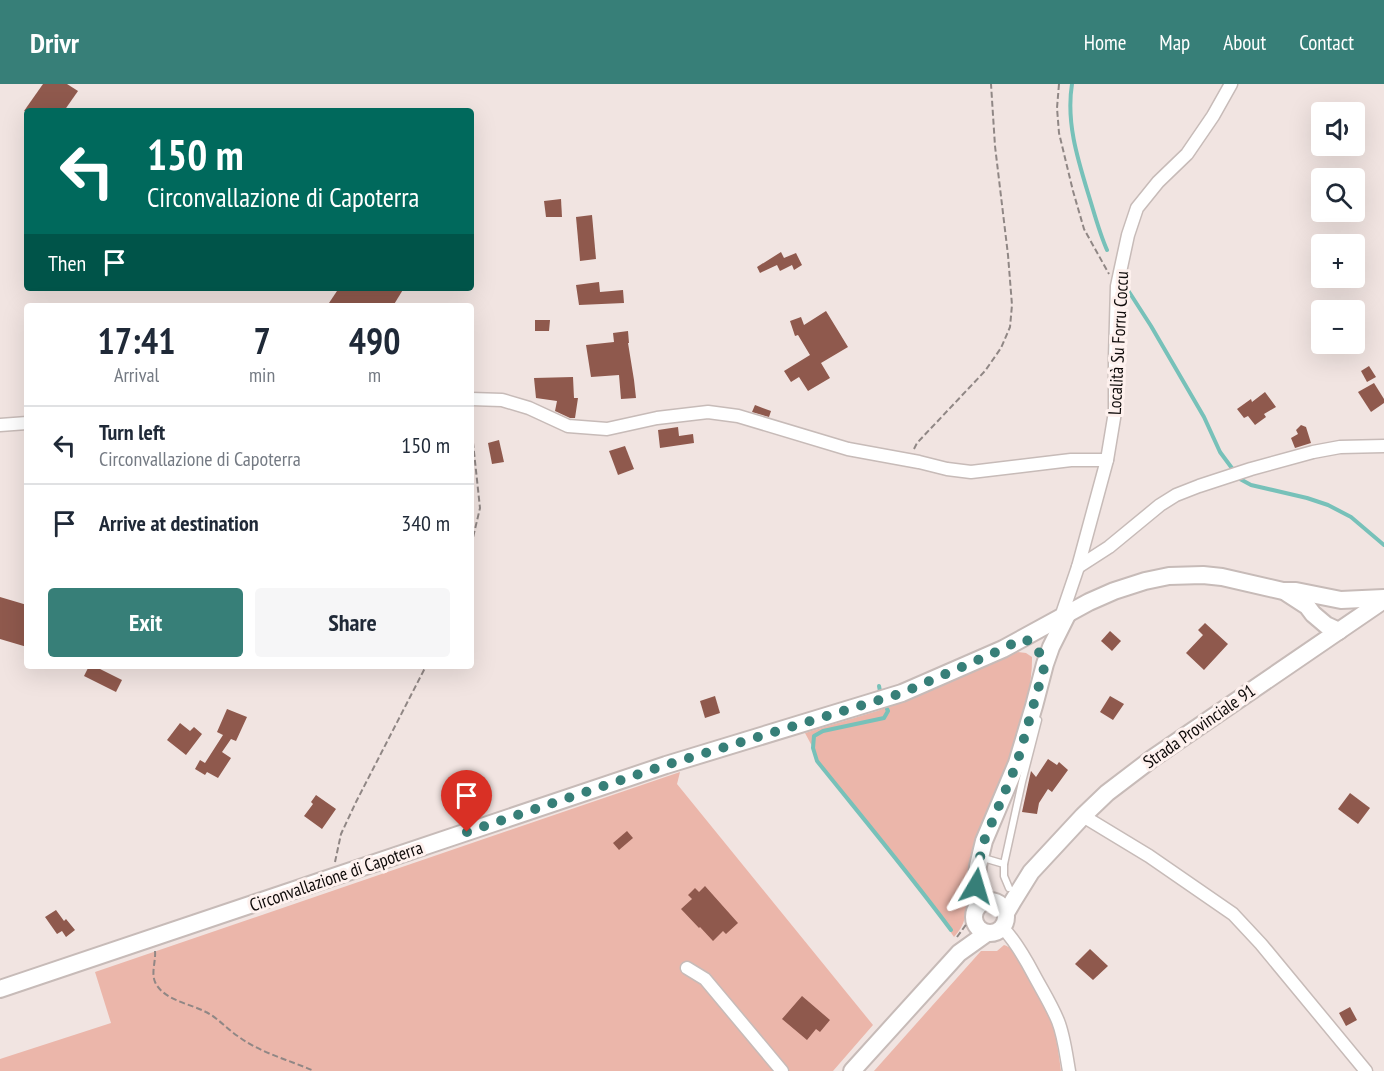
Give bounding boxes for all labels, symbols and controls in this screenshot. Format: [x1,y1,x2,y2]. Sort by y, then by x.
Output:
text: Drivr [30,24,79,61]
text: Home [1084,29,1126,56]
text: Map [1159,29,1190,56]
text: About [1223,29,1266,56]
text: Contact [1299,29,1354,56]
map controls [1311,102,1365,354]
button: sound [1311,102,1365,156]
text: 150 m [147,127,244,182]
icon: left [48,132,126,210]
button: search [1311,168,1365,222]
text: Circonvallazione di Capoterra [147,180,419,214]
button: + [1311,234,1365,288]
icon: arrive [98,246,131,279]
text: Then [48,249,86,277]
street label: Località Su Forru Coccu [1103,270,1133,416]
button: − [1311,300,1365,354]
text: 17:41 [98,317,175,364]
text: 7 [253,317,271,364]
text: 490 [349,317,400,364]
text: Arrival [114,362,159,388]
text: min [249,362,275,388]
text: m [368,362,381,388]
text: Turn left [99,418,165,446]
icon: left [48,429,81,462]
text: 150 m [401,431,450,459]
text: Circonvallazione di Capoterra [99,446,301,472]
icon: arrive [48,507,81,540]
text: Arrive at destination [99,509,259,537]
text: 340 m [401,509,450,537]
button: Exit [48,588,243,657]
button: Share [255,588,450,657]
street label: Strada Provinciale 91 [1138,679,1260,773]
pin [441,770,492,832]
icon: arrive [450,779,483,812]
street label: Circonvallazione di Capoterra [246,836,426,916]
position arrow [944,854,1008,918]

